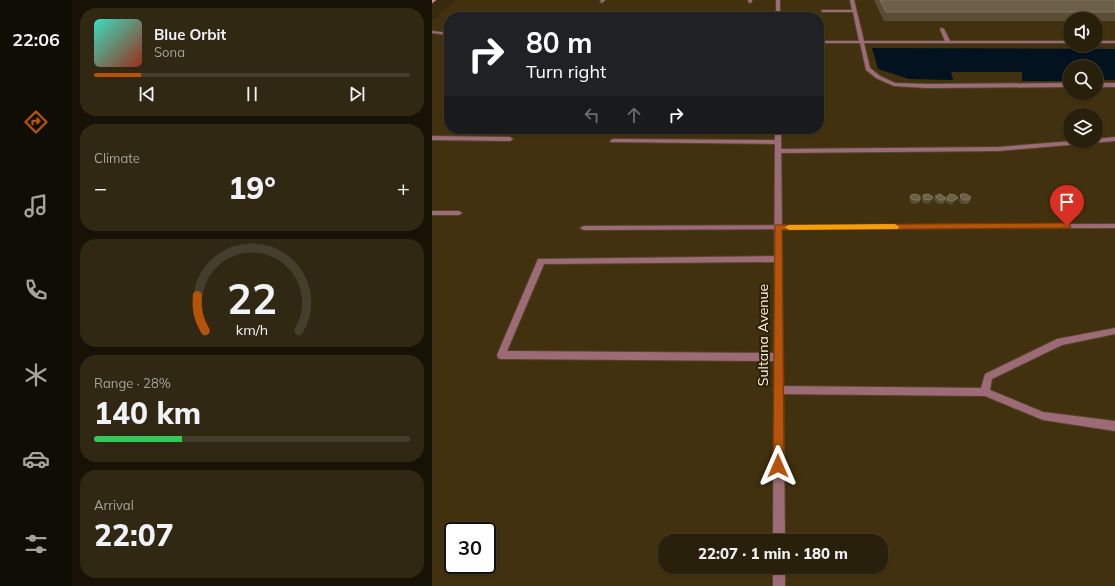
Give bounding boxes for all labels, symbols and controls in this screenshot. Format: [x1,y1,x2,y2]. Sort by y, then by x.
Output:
map controls [1063,12,1103,148]
button: sound [1063,12,1103,52]
text: Blue Orbit [154,25,226,44]
text: 80 m [526,25,592,60]
text: 22:06 [12,28,60,51]
icon: right [460,28,512,80]
text: Sona [154,44,185,60]
text: Turn right [526,60,606,83]
button: search [1063,60,1103,100]
icon: previous [136,83,158,105]
icon: pause [241,83,263,105]
icon: next [346,83,368,105]
icon: left [581,104,603,126]
icon: ahead [623,104,645,126]
icon: right [665,104,687,126]
icon: directions [22,108,50,136]
button: layers [1063,108,1103,148]
text: Climate [94,150,140,166]
text: 19° [228,169,276,207]
text: − [94,174,107,202]
text: + [397,174,410,202]
pin [1050,185,1084,226]
icon: arrive [1056,191,1078,213]
icon: music [22,192,50,220]
text: 22 [227,272,277,324]
icon: phone [22,276,50,304]
street label: Sultana Avenue [754,284,772,386]
text: km/h [236,321,268,339]
icon: climate [22,361,50,389]
text: Range · 28% [94,375,171,391]
text: 140 km [94,394,201,432]
icon: car [22,445,50,473]
position arrow [757,445,799,487]
text: Arrival [94,497,134,513]
text: 22:07 [94,516,174,554]
speed limit sign: 30 [444,522,496,574]
icon: filters [22,530,50,558]
text: 22:07 · 1 min · 180 m [698,544,848,563]

